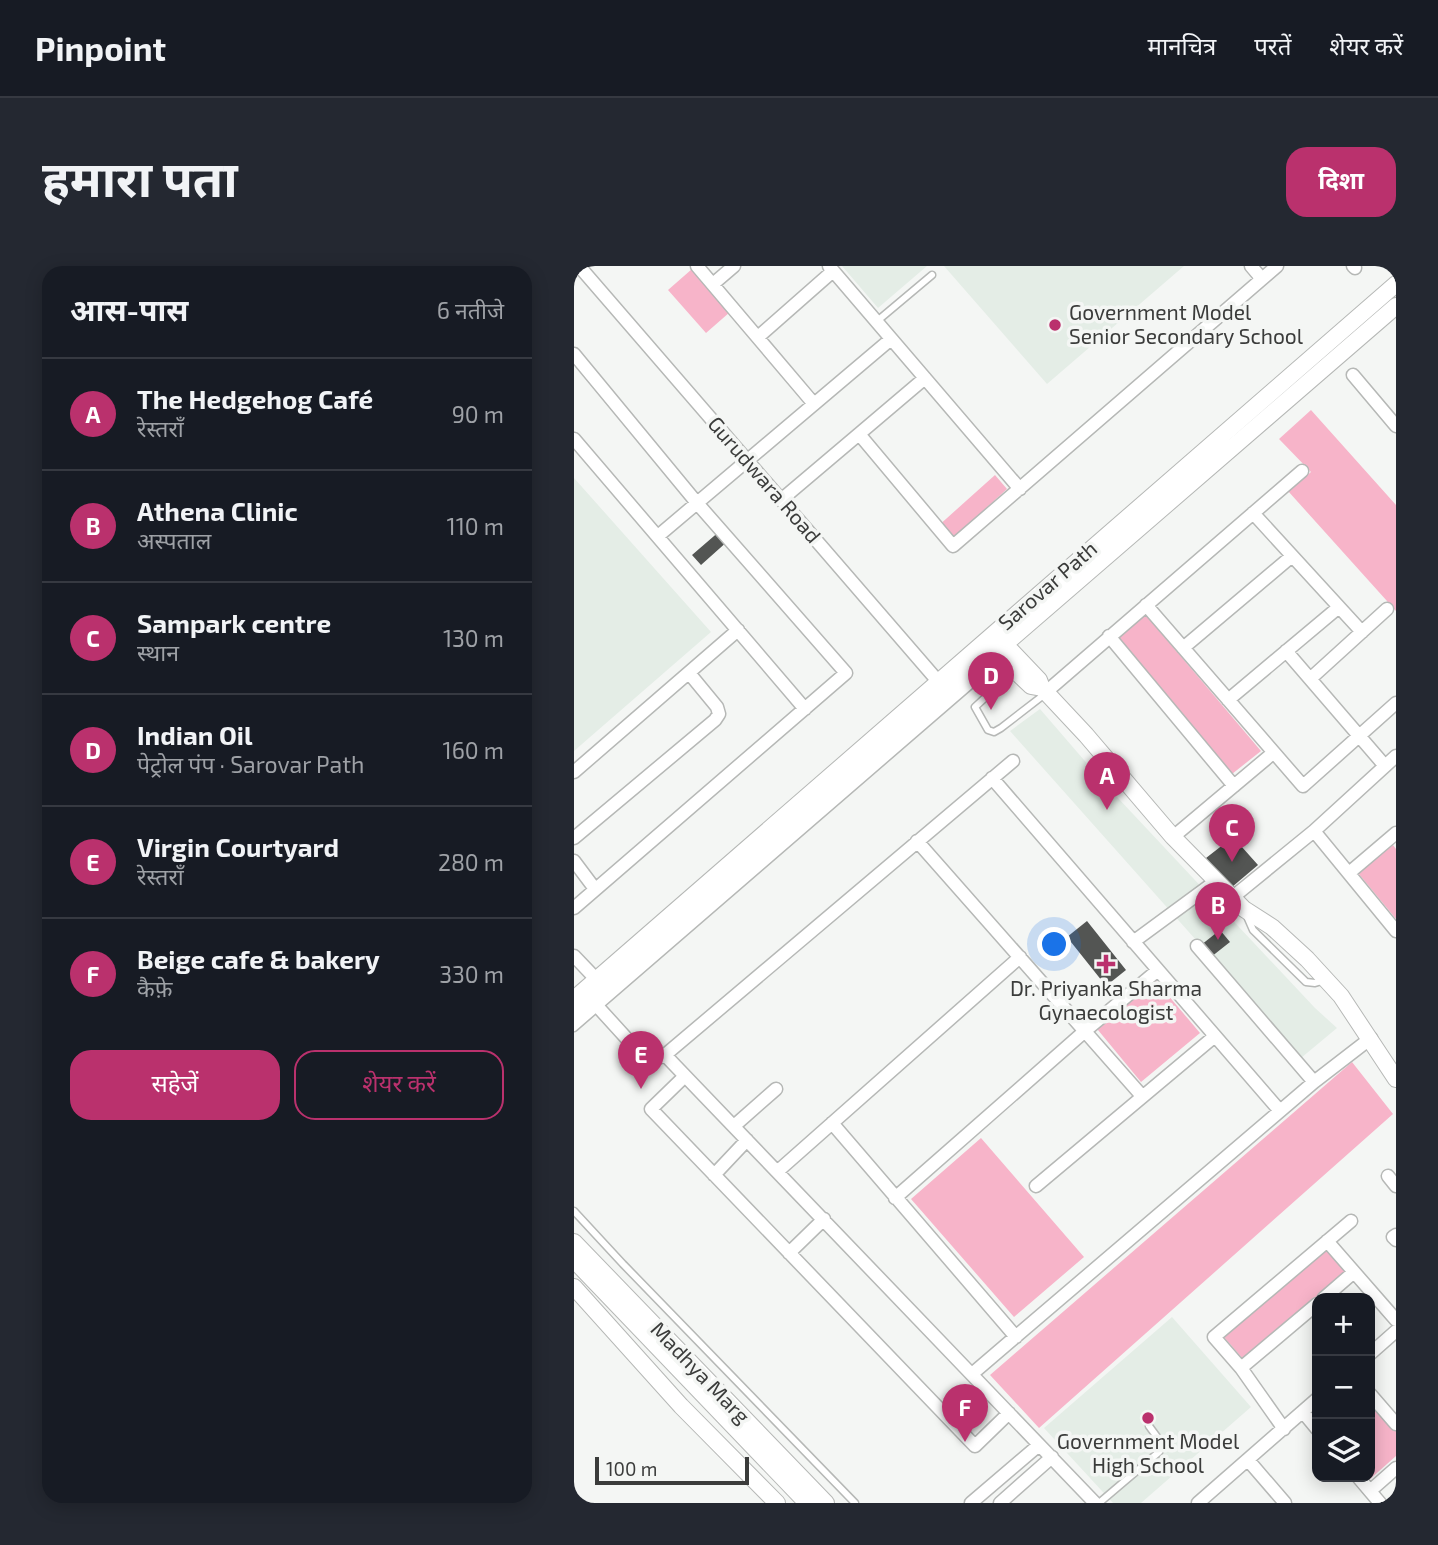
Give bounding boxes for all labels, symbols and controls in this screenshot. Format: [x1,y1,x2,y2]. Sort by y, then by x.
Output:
text: Pinpoint [35,28,166,68]
text: मानचित्र [1148,31,1216,60]
text: परतें [1254,31,1291,60]
text: शेयर करें [1329,31,1403,60]
button: दिशा [1286,147,1396,217]
text: हमारा पता [42,148,238,207]
text: आस-पास [70,291,188,327]
text: 6 नतीजे [437,296,504,324]
place label: Government Model Senior Secondary School [1069,299,1304,348]
marker: Government Model Senior Secondary School [1047,317,1063,333]
text: The Hedgehog Café [137,383,373,414]
text: A [85,400,101,428]
text: 90 m [452,400,504,428]
street label: Gurudwara Road [703,411,827,547]
text: रेस्तराँ [137,414,184,442]
text: Athena Clinic [137,495,298,526]
text: B [86,512,100,540]
text: 110 m [447,512,504,540]
text: अस्पताल [137,526,211,554]
street label: Sarovar Path [993,535,1101,634]
text: Sampark centre [137,607,331,638]
text: C [86,624,100,652]
text: 130 m [443,624,504,652]
text: स्थान [137,638,179,666]
pin: D [968,652,1014,710]
text: Indian Oil [137,719,253,750]
text: D [85,736,101,764]
text: 160 m [443,736,504,764]
text: पेट्रोल पंप · Sarovar Path [137,750,364,778]
pin: A [1084,752,1130,810]
pin: C [1209,804,1255,862]
text: Virgin Courtyard [137,831,339,862]
text: E [86,848,100,876]
text: 280 m [438,848,504,876]
text: रेस्तराँ [137,862,184,890]
pin: B [1195,882,1241,940]
your location [1037,927,1071,961]
text: Beige cafe & bakery [137,943,380,974]
marker: Dr. Priyanka Sharma Gynaecologist [1096,954,1116,974]
text: F [87,960,99,988]
text: 330 m [439,960,504,988]
text: कैफ़े [137,974,172,1002]
place label: Dr. Priyanka Sharma Gynaecologist [1010,975,1202,1024]
pin: E [618,1031,664,1089]
button: सहेजें [70,1050,280,1120]
button: शेयर करें [294,1050,504,1120]
map controls [1312,1293,1375,1482]
button: + [1312,1293,1375,1356]
street label: Madhya Marg [646,1316,756,1428]
button: − [1312,1356,1375,1419]
pin: F [942,1384,988,1442]
marker: Government Model High School [1140,1410,1156,1426]
button: layers [1312,1419,1375,1482]
place label: Government Model High School [1057,1428,1240,1477]
scale bar [595,1454,749,1486]
text: 100 m [606,1457,657,1480]

